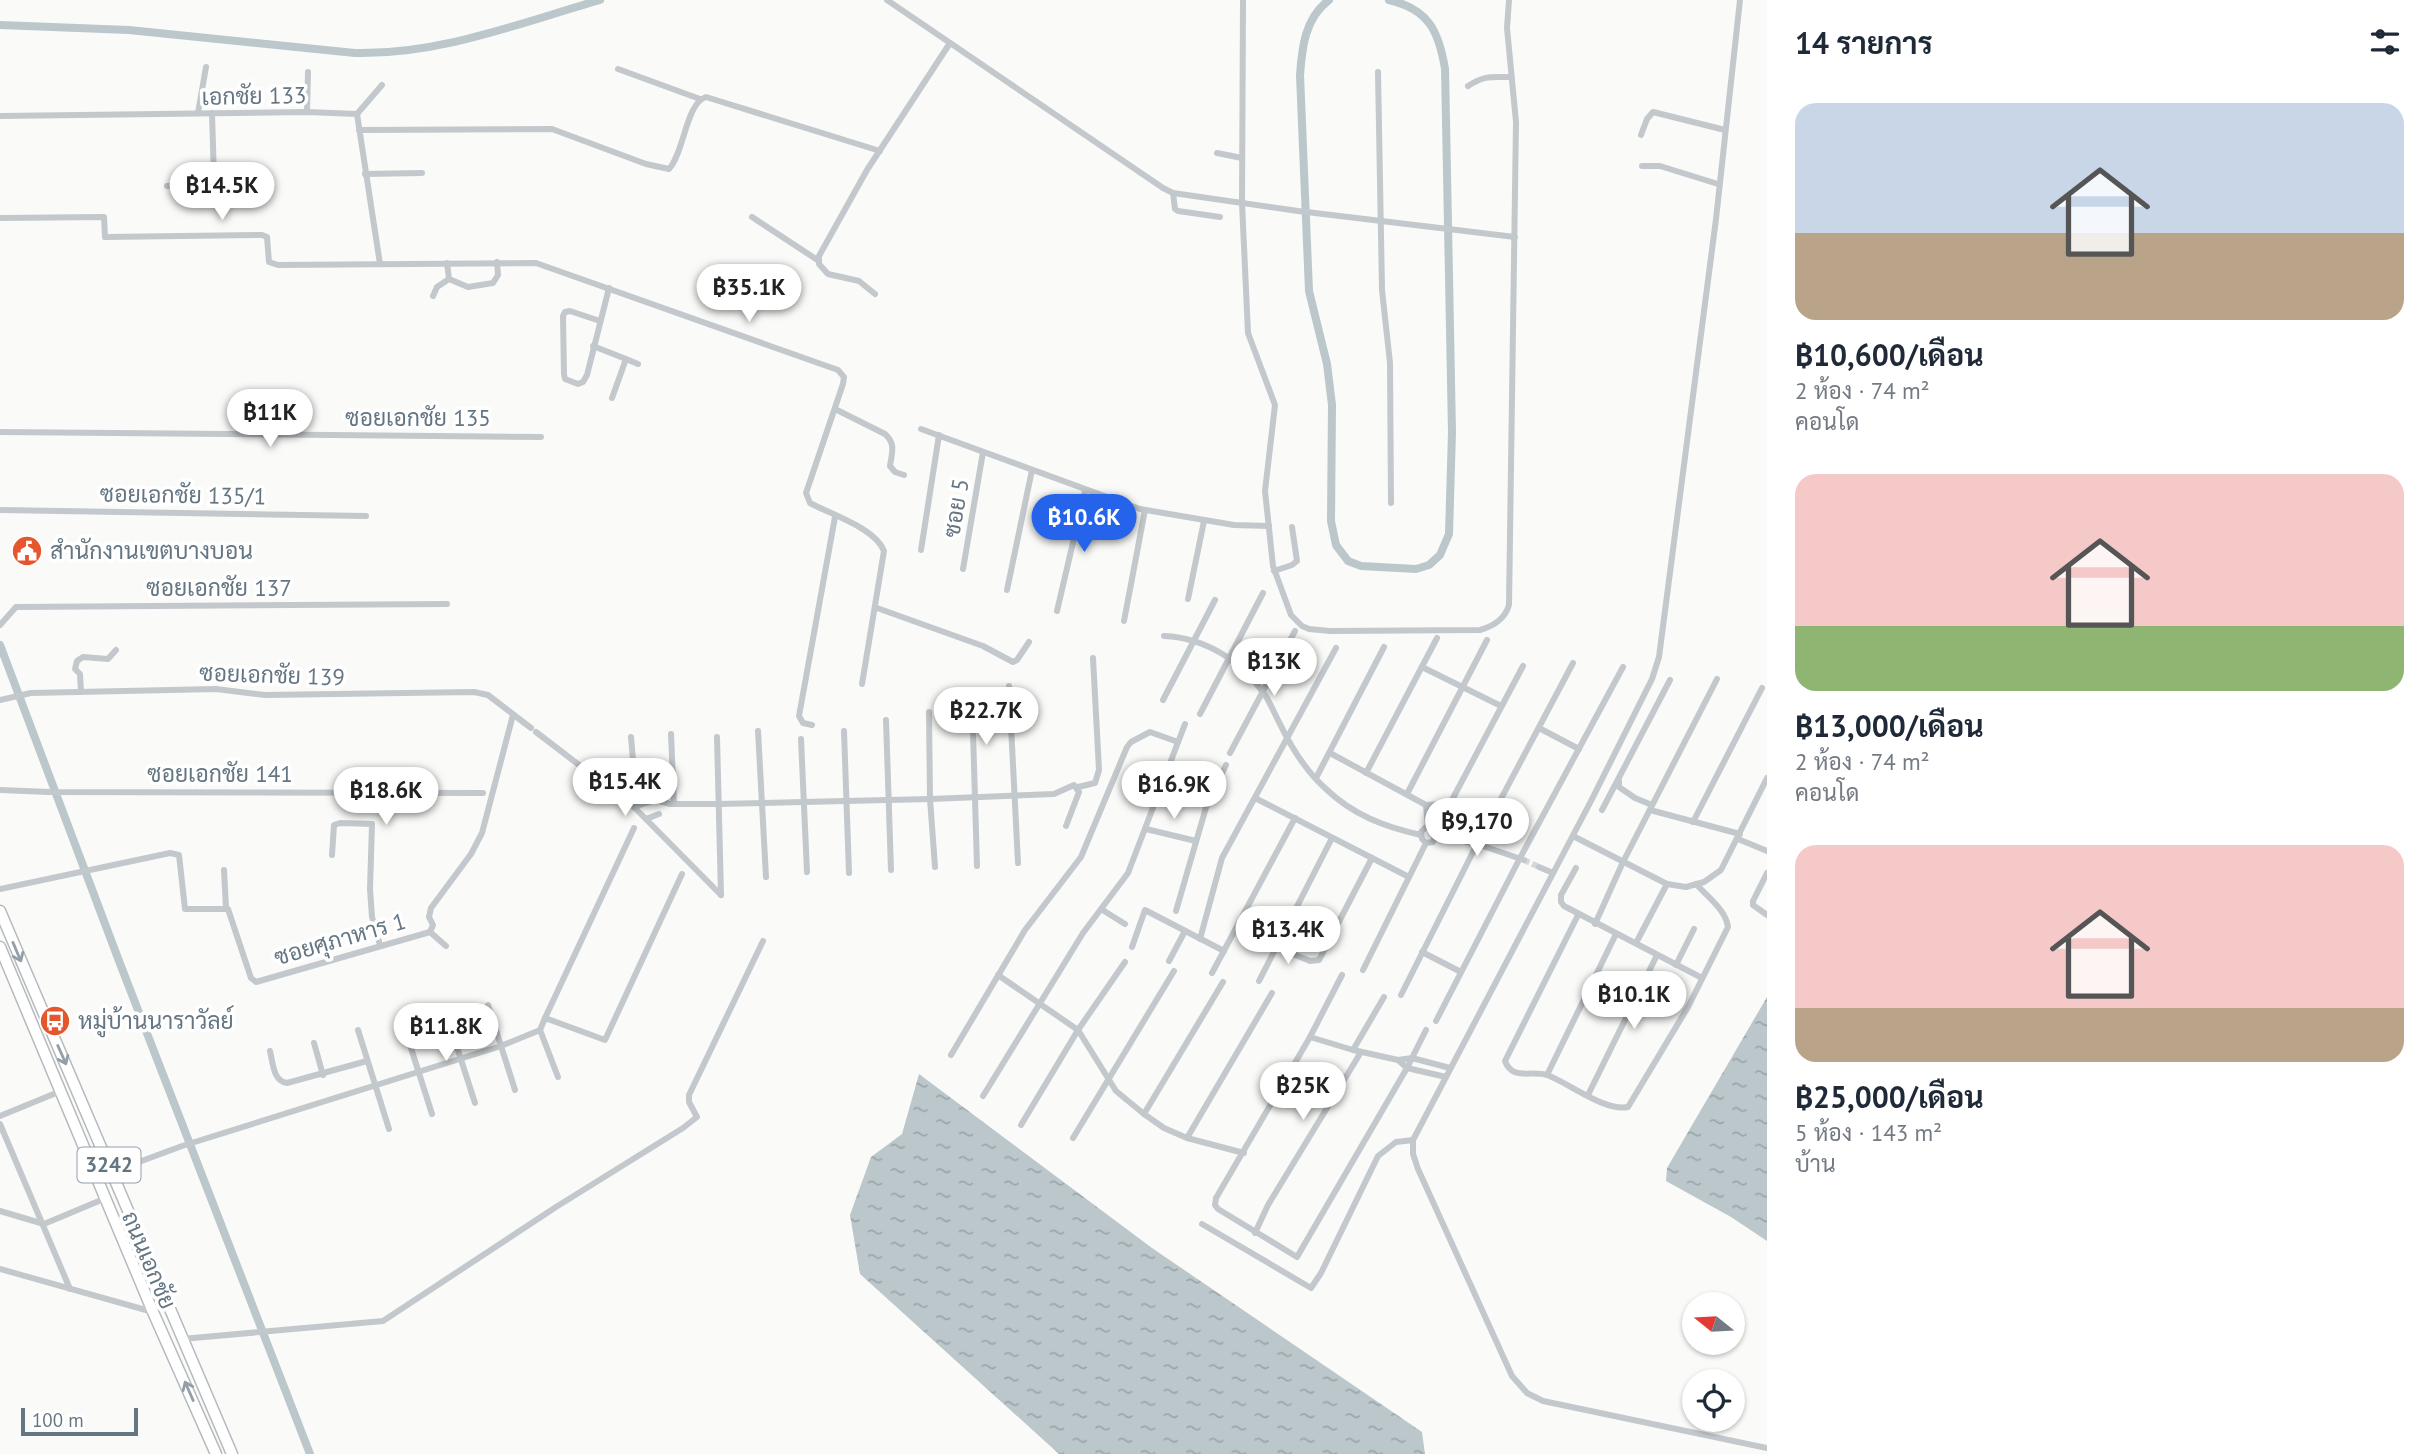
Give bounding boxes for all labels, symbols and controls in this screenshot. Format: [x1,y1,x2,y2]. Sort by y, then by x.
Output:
text: 14 รายการ [1795,23,1933,62]
icon: filters [2366,23,2404,61]
street label: เอกชัย 133 [201,80,307,111]
icon: home [2037,149,2163,275]
pin: ฿14.5K [165,162,279,222]
text: ฿14.5K [186,170,258,199]
pin: ฿35.1K [692,264,806,324]
text: ฿35.1K [713,272,785,301]
text: ฿10,600/เดือน [1795,335,1984,374]
text: 2 ห้อง · 74 m² [1795,376,1930,405]
pin: ฿11K [229,390,311,449]
text: ฿11K [243,397,297,426]
street label: ซอยเอกชัย 135 [345,403,491,432]
text: คอนโด [1795,407,1859,436]
street label: ซอย 5 [936,476,975,540]
street label: ซอยเอกชัย 135/1 [100,479,266,510]
pin: ฿10.6K [1027,494,1141,554]
text: ฿10.6K [1048,502,1120,531]
icon: home [2037,520,2163,646]
public building icon: สำนักงานเขตบางบอน [10,534,44,568]
place label: สำนักงานเขตบางบอน [50,536,253,565]
street label: ซอยเอกชัย 137 [146,573,292,602]
pin: ฿13K [1233,638,1315,698]
text: ฿13K [1247,646,1301,675]
street label: ซอยเอกชัย 139 [199,657,345,692]
pin: ฿22.7K [929,688,1043,747]
text: ฿22.7K [950,695,1022,724]
text: ฿13,000/เดือน [1795,706,1984,745]
text: 2 ห้อง · 74 m² [1795,747,1930,776]
pin: ฿15.4K [568,758,682,818]
street label: ซอยเอกชัย 141 [147,759,293,788]
pin: ฿16.9K [1117,762,1231,821]
text: ฿15.4K [589,766,661,795]
pin: ฿18.6K [329,768,443,827]
text: ฿16.9K [1138,769,1210,798]
text: ฿18.6K [350,775,422,804]
text: คอนโด [1795,778,1859,807]
pin: ฿9,170 [1420,798,1534,858]
text: ฿9,170 [1441,806,1513,835]
icon: home [2037,891,2163,1017]
street label: ซอยศุภาหาร 1 [271,906,410,973]
pin: ฿13.4K [1231,906,1345,966]
text: ฿13.4K [1252,914,1324,943]
one-way arrow [11,940,24,962]
pin: ฿10.1K [1577,972,1691,1031]
text: ฿10.1K [1598,979,1670,1008]
bus stop icon: หมู่บ้านนาราวัลย์ [38,1004,72,1038]
pin: ฿11.8K [389,1004,503,1063]
place label: หมู่บ้านนาราวัลย์ [78,1005,234,1038]
text: ฿11.8K [410,1011,482,1040]
one-way arrow [56,1044,69,1066]
pin: ฿25K [1262,1062,1344,1122]
text: ฿25K [1276,1070,1330,1099]
text: ฿25,000/เดือน [1795,1077,1984,1116]
text: 5 ห้อง · 143 m² [1795,1118,1942,1147]
road number: 3242 [78,1148,140,1182]
text: บ้าน [1795,1149,1836,1178]
street label: ถนนเอกชัย [116,1206,183,1313]
north arrow [1682,1292,1745,1354]
map controls [1682,1292,1745,1432]
button: locate [1682,1369,1745,1432]
one-way arrow [182,1381,195,1402]
scale bar [21,1405,138,1437]
text: 100 m [32,1408,84,1432]

